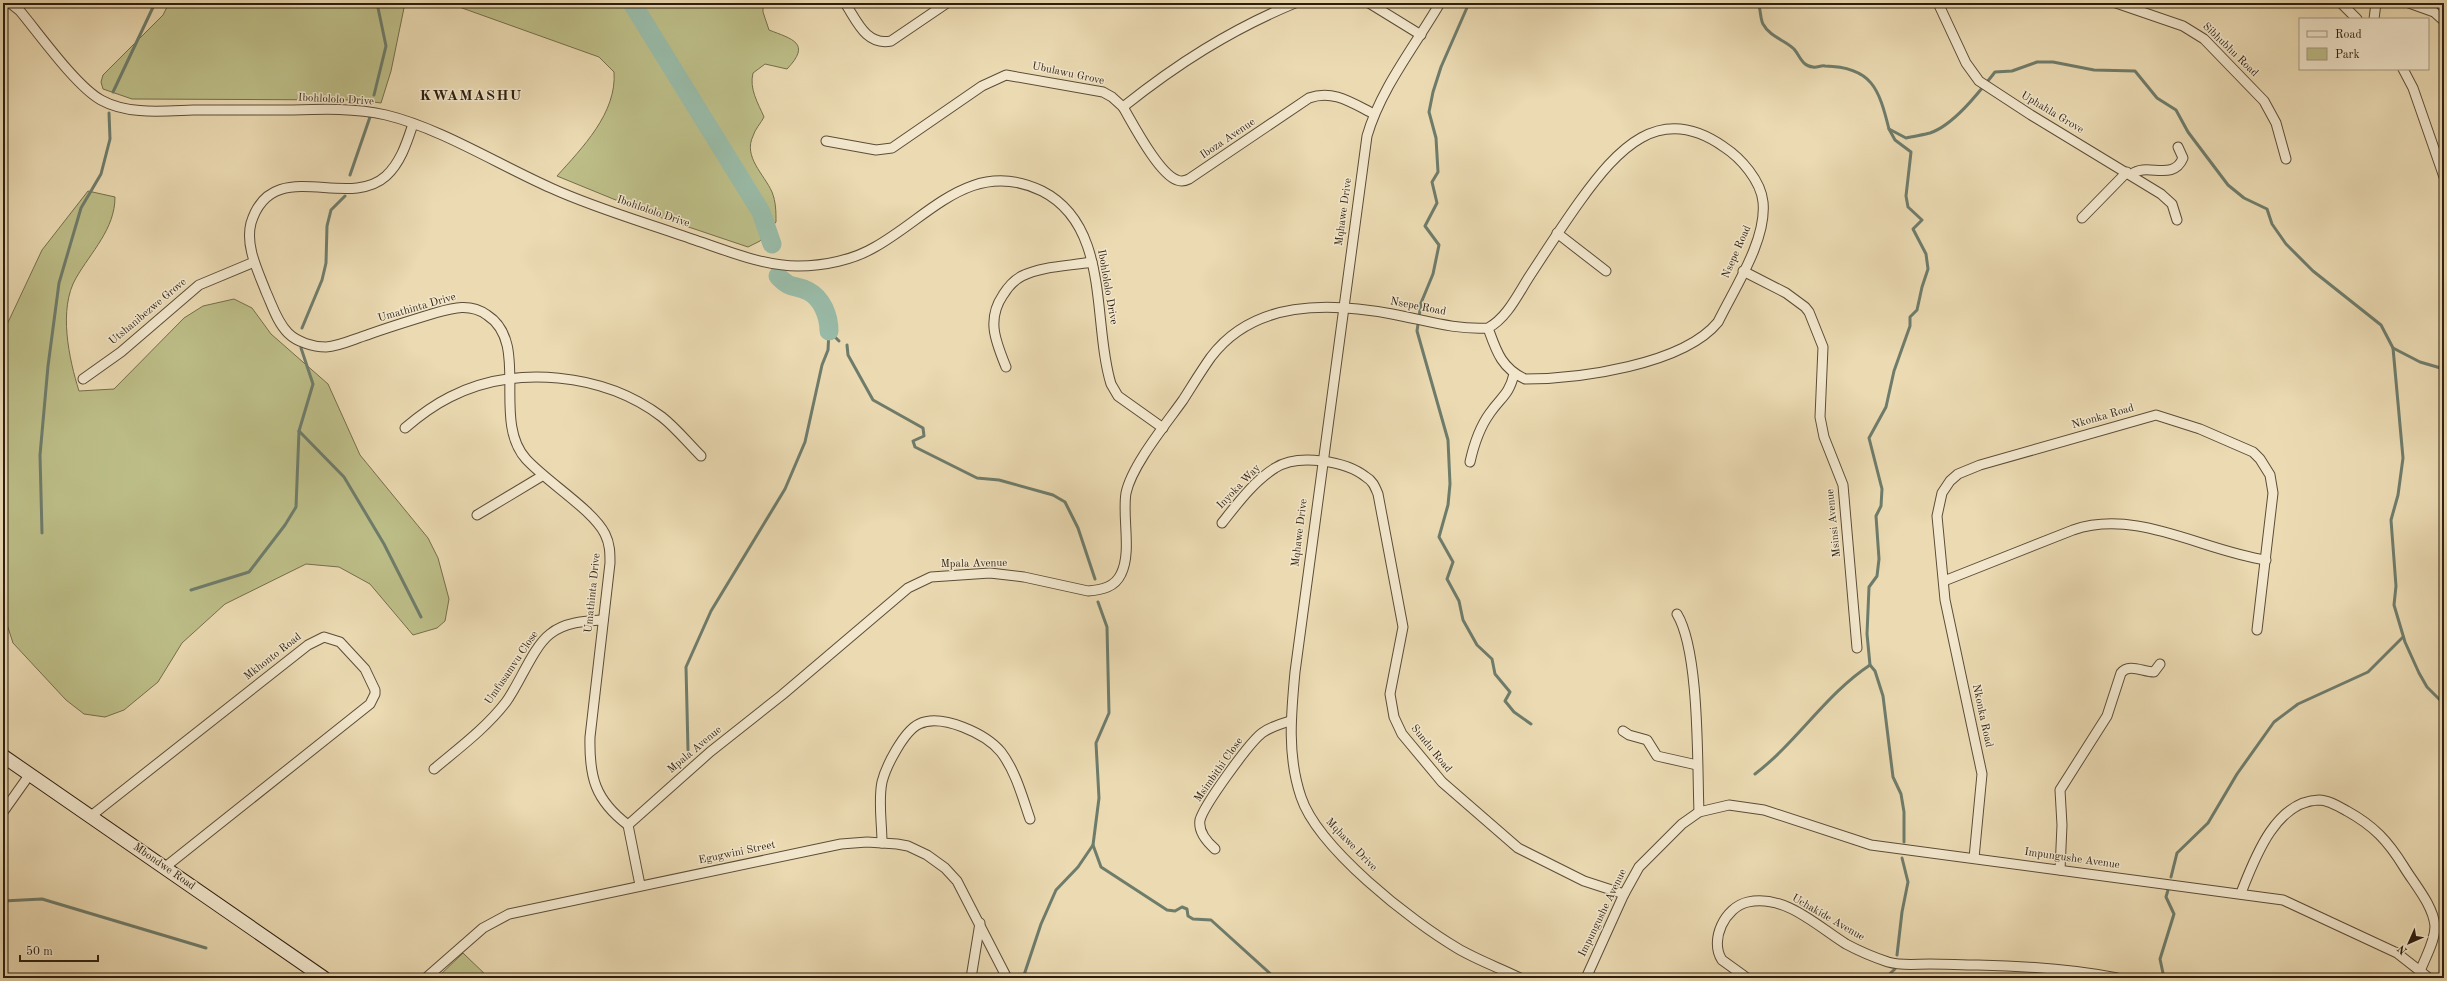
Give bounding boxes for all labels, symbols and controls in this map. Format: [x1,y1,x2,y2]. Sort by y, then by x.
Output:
legend [2299,18,2429,70]
street label: Sibhubhu Road [2200,21,2260,79]
text: Road [2335,29,2362,41]
text: Park [2335,49,2360,61]
street label: Ubulawu Grove [1031,61,1105,87]
district label: KWAMASHU [420,89,522,104]
street label: Uphahla Grove [2019,90,2085,136]
street label: Ibohlololo Drive [298,93,374,107]
street label: Iboza Avenue [1199,117,1257,161]
street label: Mqhawe Drive [1334,177,1354,247]
street label: Ibohlololo Drive [615,194,691,230]
street label: Nsepe Road [1720,224,1754,280]
street label: Ibohlololo Drive [1095,249,1119,325]
street label: Utshanibezwe Grove [107,277,189,347]
street label: Umathinta Drive [377,292,457,324]
street label: Nsepe Road [1389,296,1447,318]
street label: Nkonka Road [2071,403,2136,431]
street label: Inyoka Way [1215,462,1263,511]
street label: Msinsi Avenue [1825,488,1843,558]
street label: Mqhawe Drive [1290,498,1310,568]
street label: Umathinta Drive [583,553,603,633]
street label: Mpala Avenue [941,558,1007,570]
street label: Umfusamvu Close [483,629,541,707]
street label: Mkhonto Road [242,631,304,683]
street label: Nkonka Road [1970,683,1994,749]
street label: Sundu Road [1409,723,1454,775]
street label: Mpala Avenue [666,724,724,776]
street label: Msimbithi Close [1193,736,1245,804]
street label: Mqhawe Drive [1323,817,1379,873]
street label: Egugwini Street [698,839,776,866]
street label: Mbondwe Road [131,842,197,892]
street label: Impungushe Avenue [2024,847,2120,871]
street label: Impungushe Avenue [1577,867,1629,959]
street label: Uchakide Avenue [1790,893,1866,943]
north arrow [2389,923,2429,963]
scale bar [20,937,98,963]
text: N [2396,942,2410,956]
text: 50 m [26,945,53,958]

